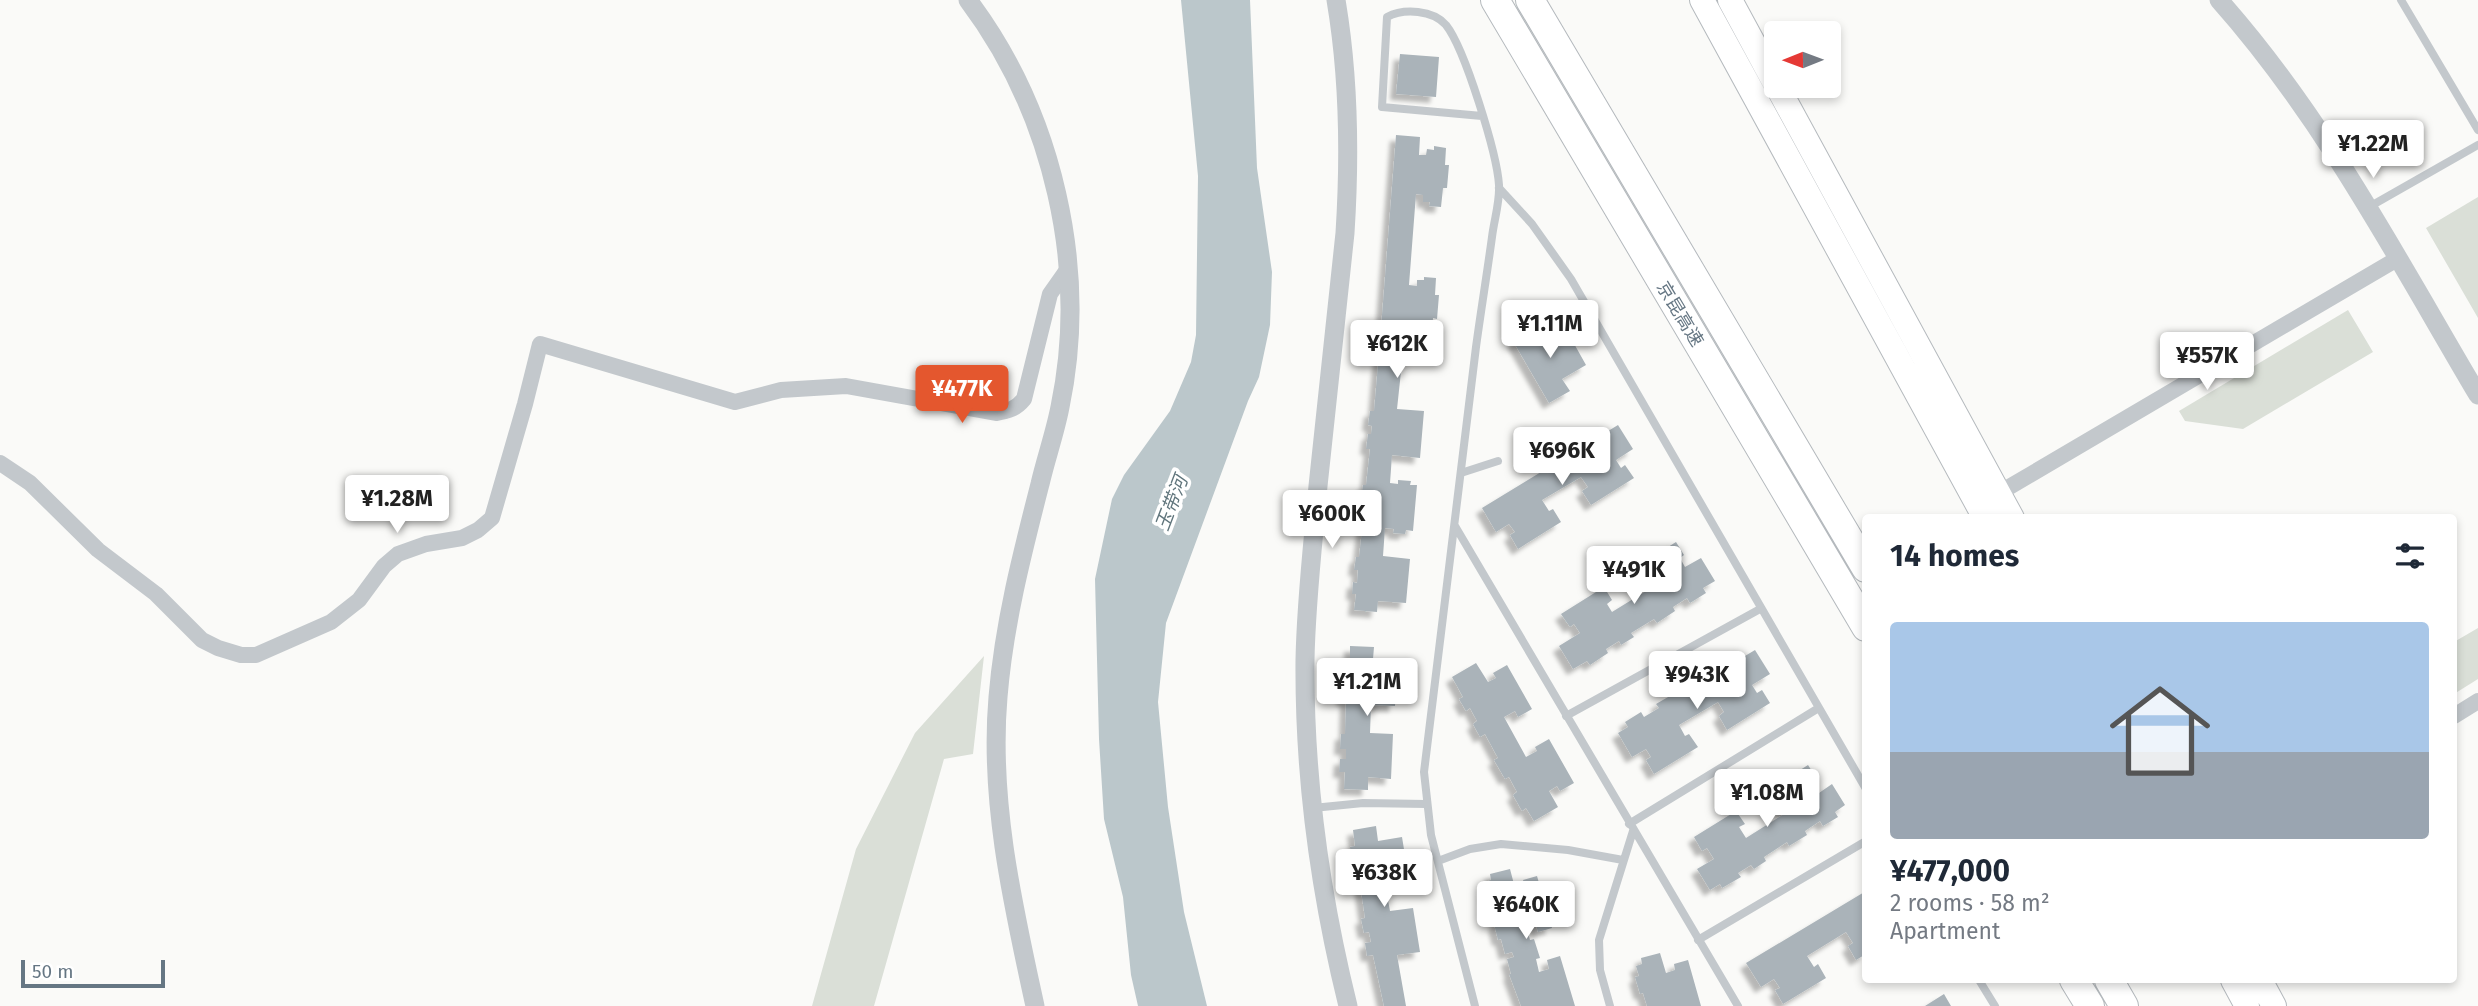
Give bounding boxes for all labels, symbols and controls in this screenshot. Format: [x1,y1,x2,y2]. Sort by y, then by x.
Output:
north arrow [1764,21,1841,98]
map controls [1764,21,1841,98]
pin: ¥1.22M [2316,120,2430,180]
text: ¥1.22M [2338,129,2408,157]
street label: 京昆高速 [1652,277,1708,351]
pin: ¥1.11M [1493,300,1607,360]
text: ¥1.11M [1517,309,1583,337]
pin: ¥612K [1348,320,1446,380]
text: ¥612K [1366,329,1428,357]
pin: ¥557K [2158,332,2256,392]
text: ¥557K [2176,341,2238,369]
pin: ¥477K [913,366,1011,425]
text: ¥477K [931,374,993,402]
pin: ¥696K [1513,428,1611,487]
text: ¥696K [1529,436,1595,464]
water label: 玉带河 [1151,469,1194,534]
pin: ¥1.28M [340,476,454,535]
text: ¥1.28M [361,484,433,512]
pin: ¥600K [1283,490,1381,550]
text: ¥600K [1299,499,1365,527]
icon: filters [2391,537,2429,575]
text: 14 homes [1890,538,2019,574]
pin: ¥491K [1585,546,1683,606]
text: ¥491K [1603,555,1665,583]
pin: ¥943K [1648,652,1746,711]
pin: ¥1.21M [1310,658,1424,718]
text: ¥943K [1665,660,1729,688]
text: ¥1.21M [1333,667,1401,695]
icon: home [2097,668,2223,794]
pin: ¥1.08M [1710,770,1824,829]
text: ¥1.08M [1730,778,1804,806]
pin: ¥638K [1335,850,1433,909]
text: ¥477,000 [1890,853,2010,889]
text: ¥638K [1352,858,1417,886]
pin: ¥640K [1477,881,1575,941]
text: 2 rooms · 58 m² [1890,889,2050,917]
text: ¥640K [1493,890,1559,918]
text: Apartment [1890,917,2000,945]
scale bar [21,957,164,989]
text: 50 m [32,960,73,983]

